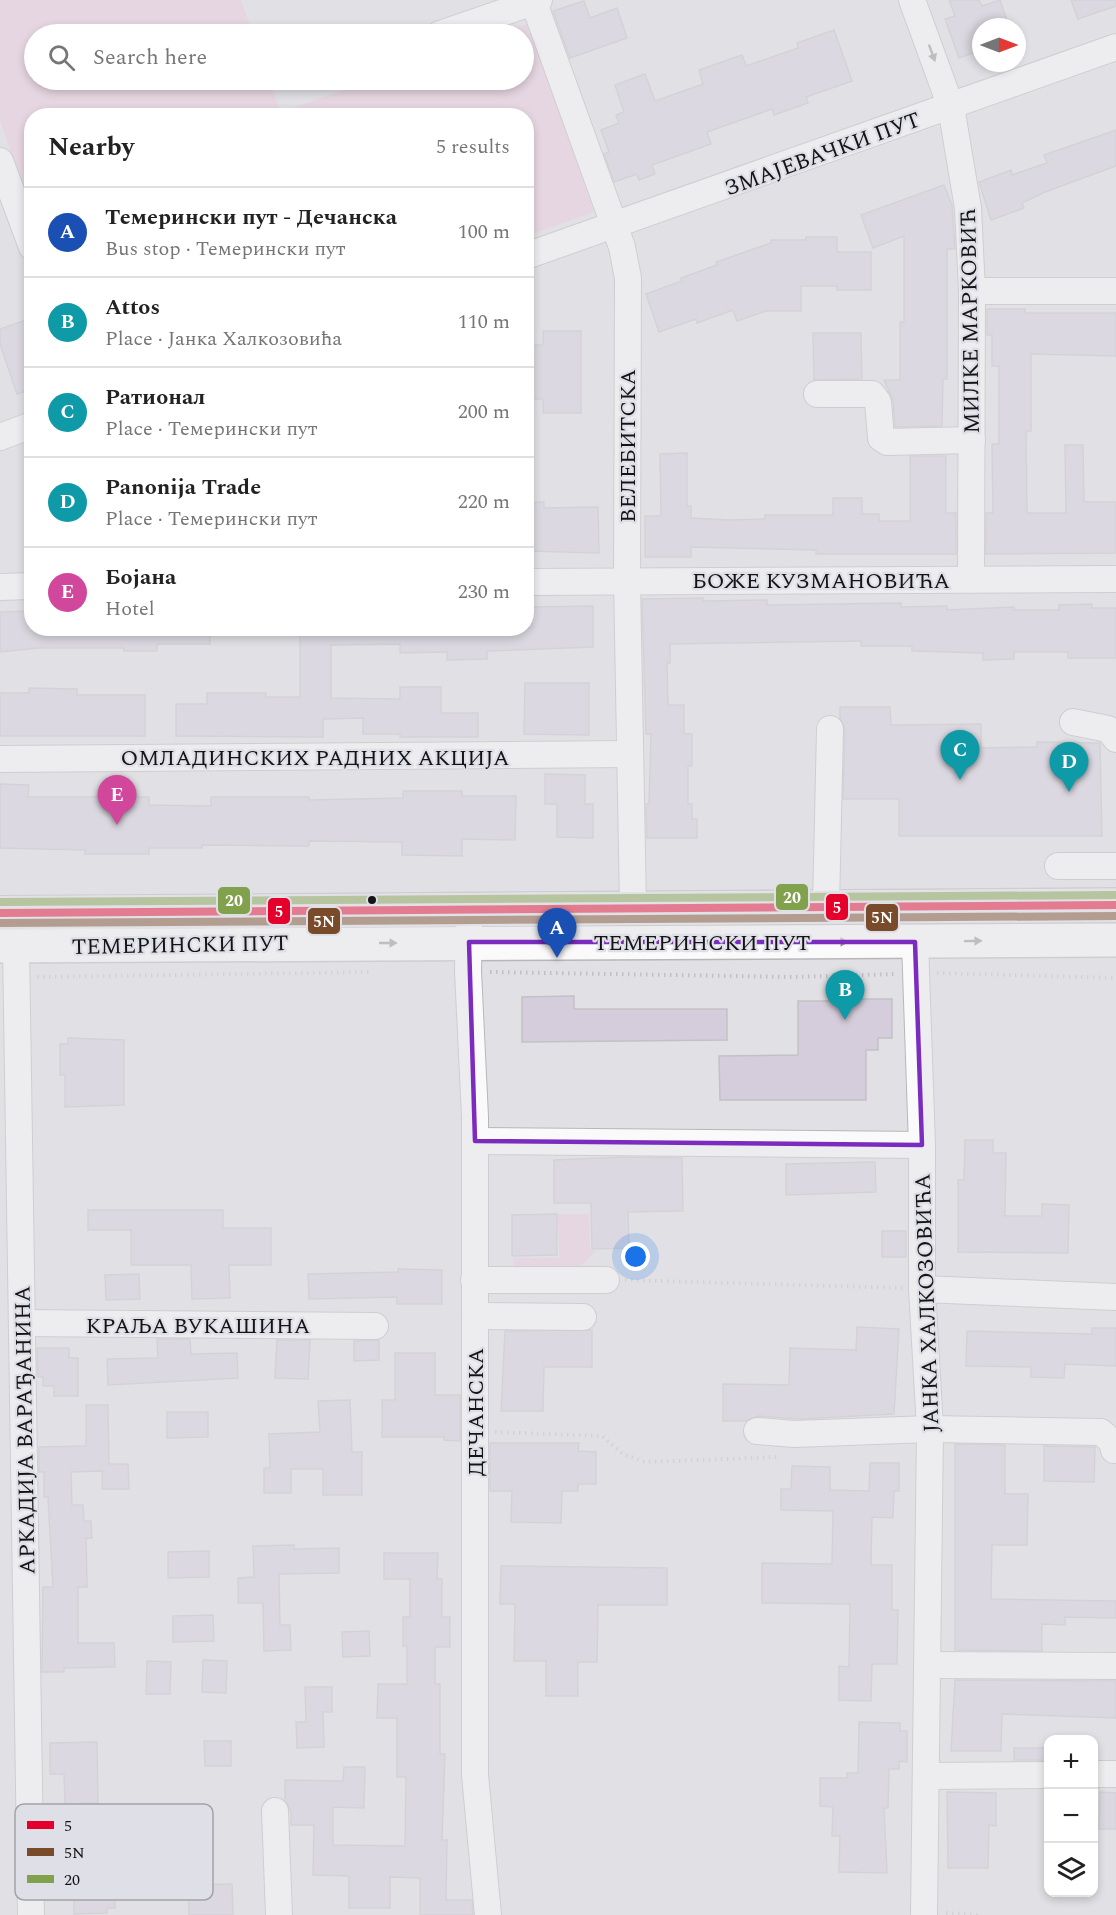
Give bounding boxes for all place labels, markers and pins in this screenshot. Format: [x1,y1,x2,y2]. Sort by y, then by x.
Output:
pin: C [940,730,980,780]
pin: D [1050,742,1088,792]
pin: E [98,776,136,825]
unlabelled marker [366,894,378,906]
pin: A [538,908,576,958]
pin: B [826,970,864,1020]

